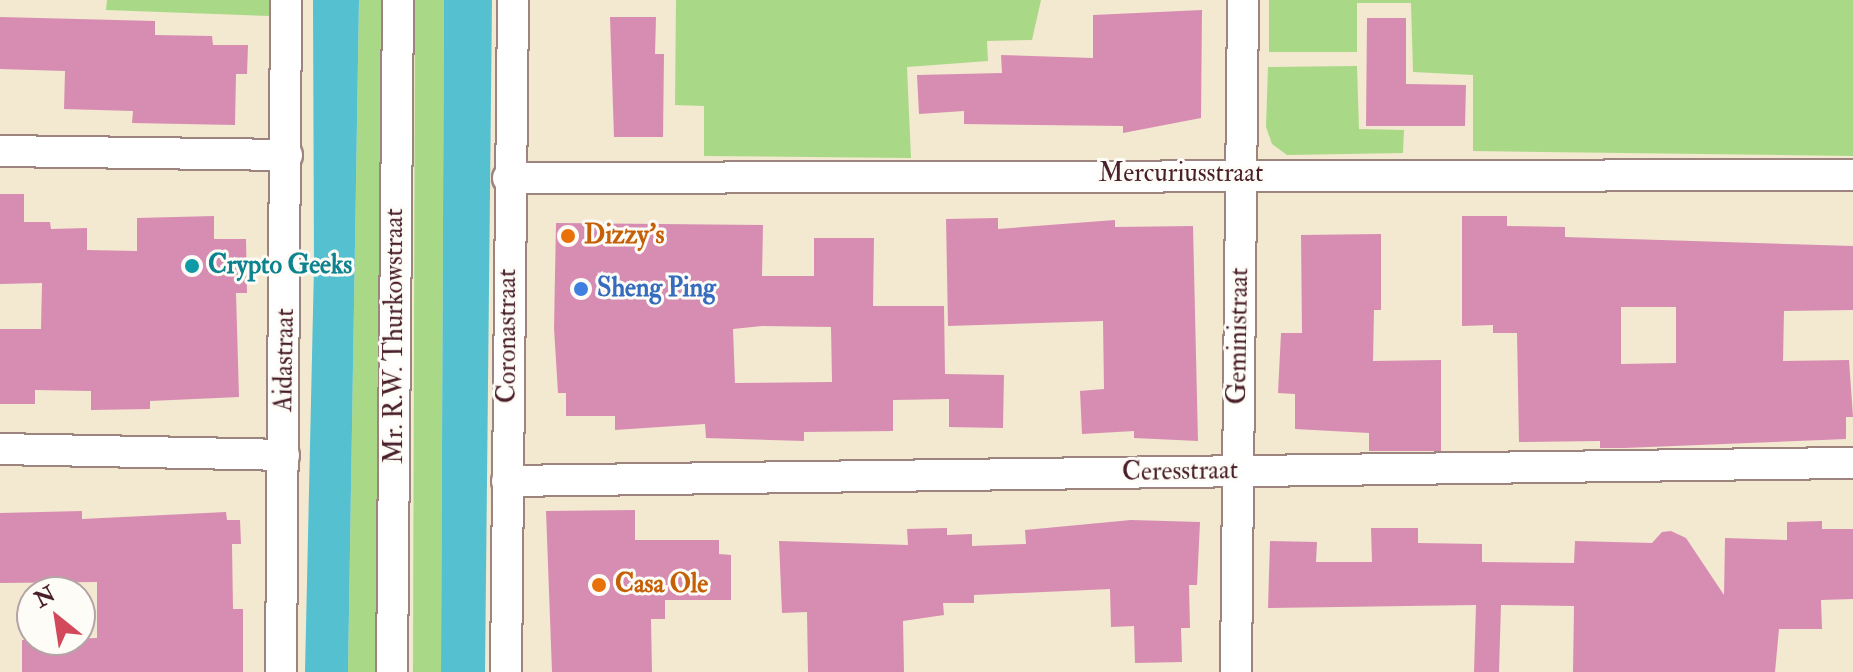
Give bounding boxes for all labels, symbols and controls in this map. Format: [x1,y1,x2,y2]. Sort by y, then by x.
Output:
street label: Mercuriusstraat [1099,158,1263,190]
street label: Mr. R.W. Thurkowstraat [379,208,411,464]
place label: Dizzy’s [584,220,664,252]
marker: Dizzy’s [559,227,577,245]
place label: Crypto Geeks [208,250,352,282]
marker: Crypto Geeks [183,257,201,275]
street label: Geministraat [1222,267,1256,405]
street label: Coronastraat [492,269,524,403]
place label: Sheng Ping [597,273,716,305]
marker: Sheng Ping [572,280,590,298]
street label: Aidastraat [268,308,302,412]
street label: Ceresstraat [1122,455,1238,489]
place label: Casa Ole [615,569,708,601]
north arrow [16,576,96,656]
marker: Casa Ole [590,576,608,594]
text: N [29,580,61,614]

